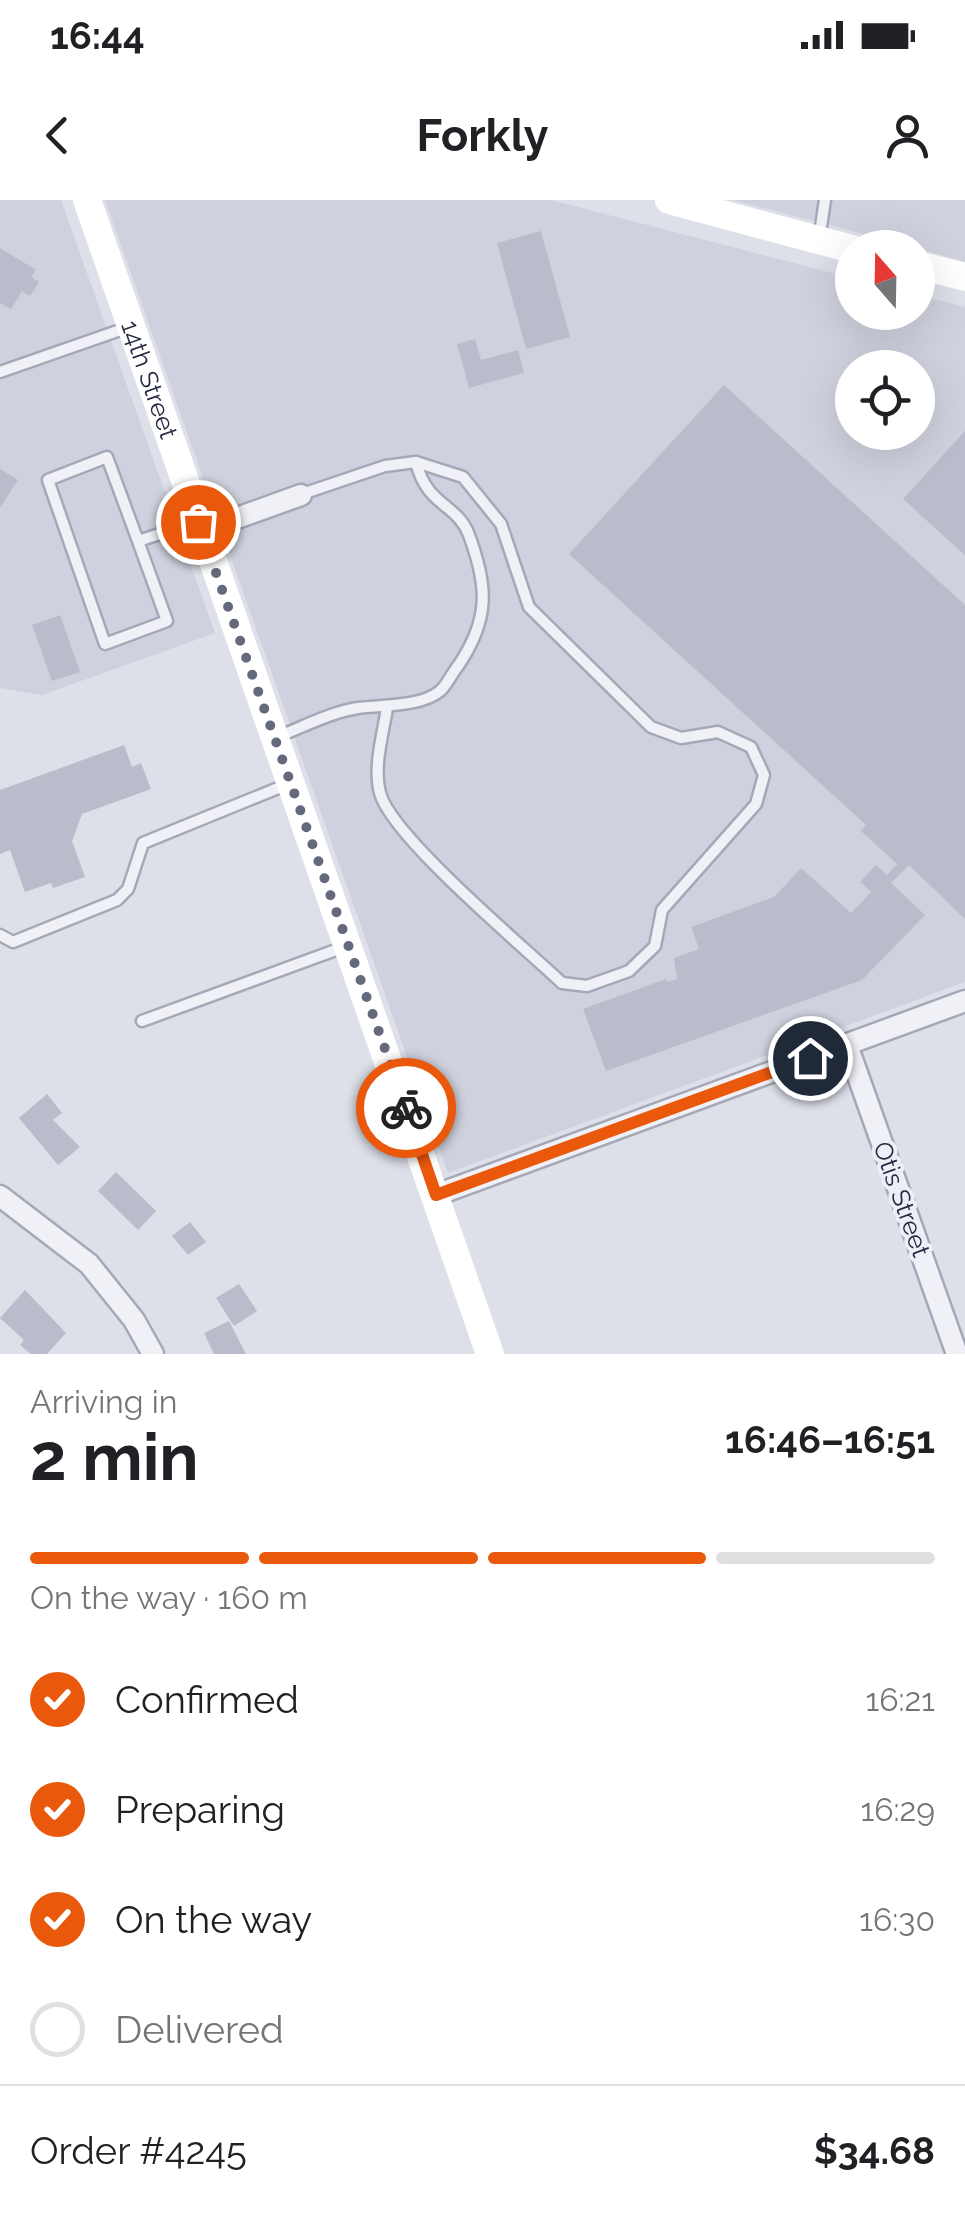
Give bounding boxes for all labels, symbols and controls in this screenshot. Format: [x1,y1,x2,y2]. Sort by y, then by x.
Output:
text: 16:44 [50,13,145,58]
icon: back [30,108,85,163]
icon: person [880,108,935,163]
text: Forkly [416,109,549,162]
north arrow [835,230,935,330]
map controls [835,230,935,450]
street label: 14th Street [115,316,184,443]
button: locate [835,350,935,450]
pin [156,480,241,565]
icon: bag [171,495,226,550]
pin [768,1016,853,1101]
icon: home [783,1031,838,1086]
courier [356,1058,456,1158]
icon: bike [379,1081,434,1136]
street label: Otis Street [867,1137,937,1261]
text: Arriving in [30,1383,177,1420]
text: 16:46–16:51 [725,1417,935,1462]
text: 2 min [30,1419,199,1495]
text: On the way · 160 m [30,1579,308,1616]
icon: check [30,1672,85,1727]
text: Confirmed [115,1677,299,1722]
text: 16:21 [866,1681,935,1718]
icon: check [30,1782,85,1837]
text: Preparing [115,1787,285,1832]
text: 16:29 [861,1791,935,1828]
icon: check [30,1892,85,1947]
text: On the way [115,1897,312,1942]
text: 16:30 [859,1901,935,1938]
text: Delivered [115,2007,284,2052]
text: Order #4245 [30,2128,247,2173]
text: $34.68 [814,2128,935,2173]

